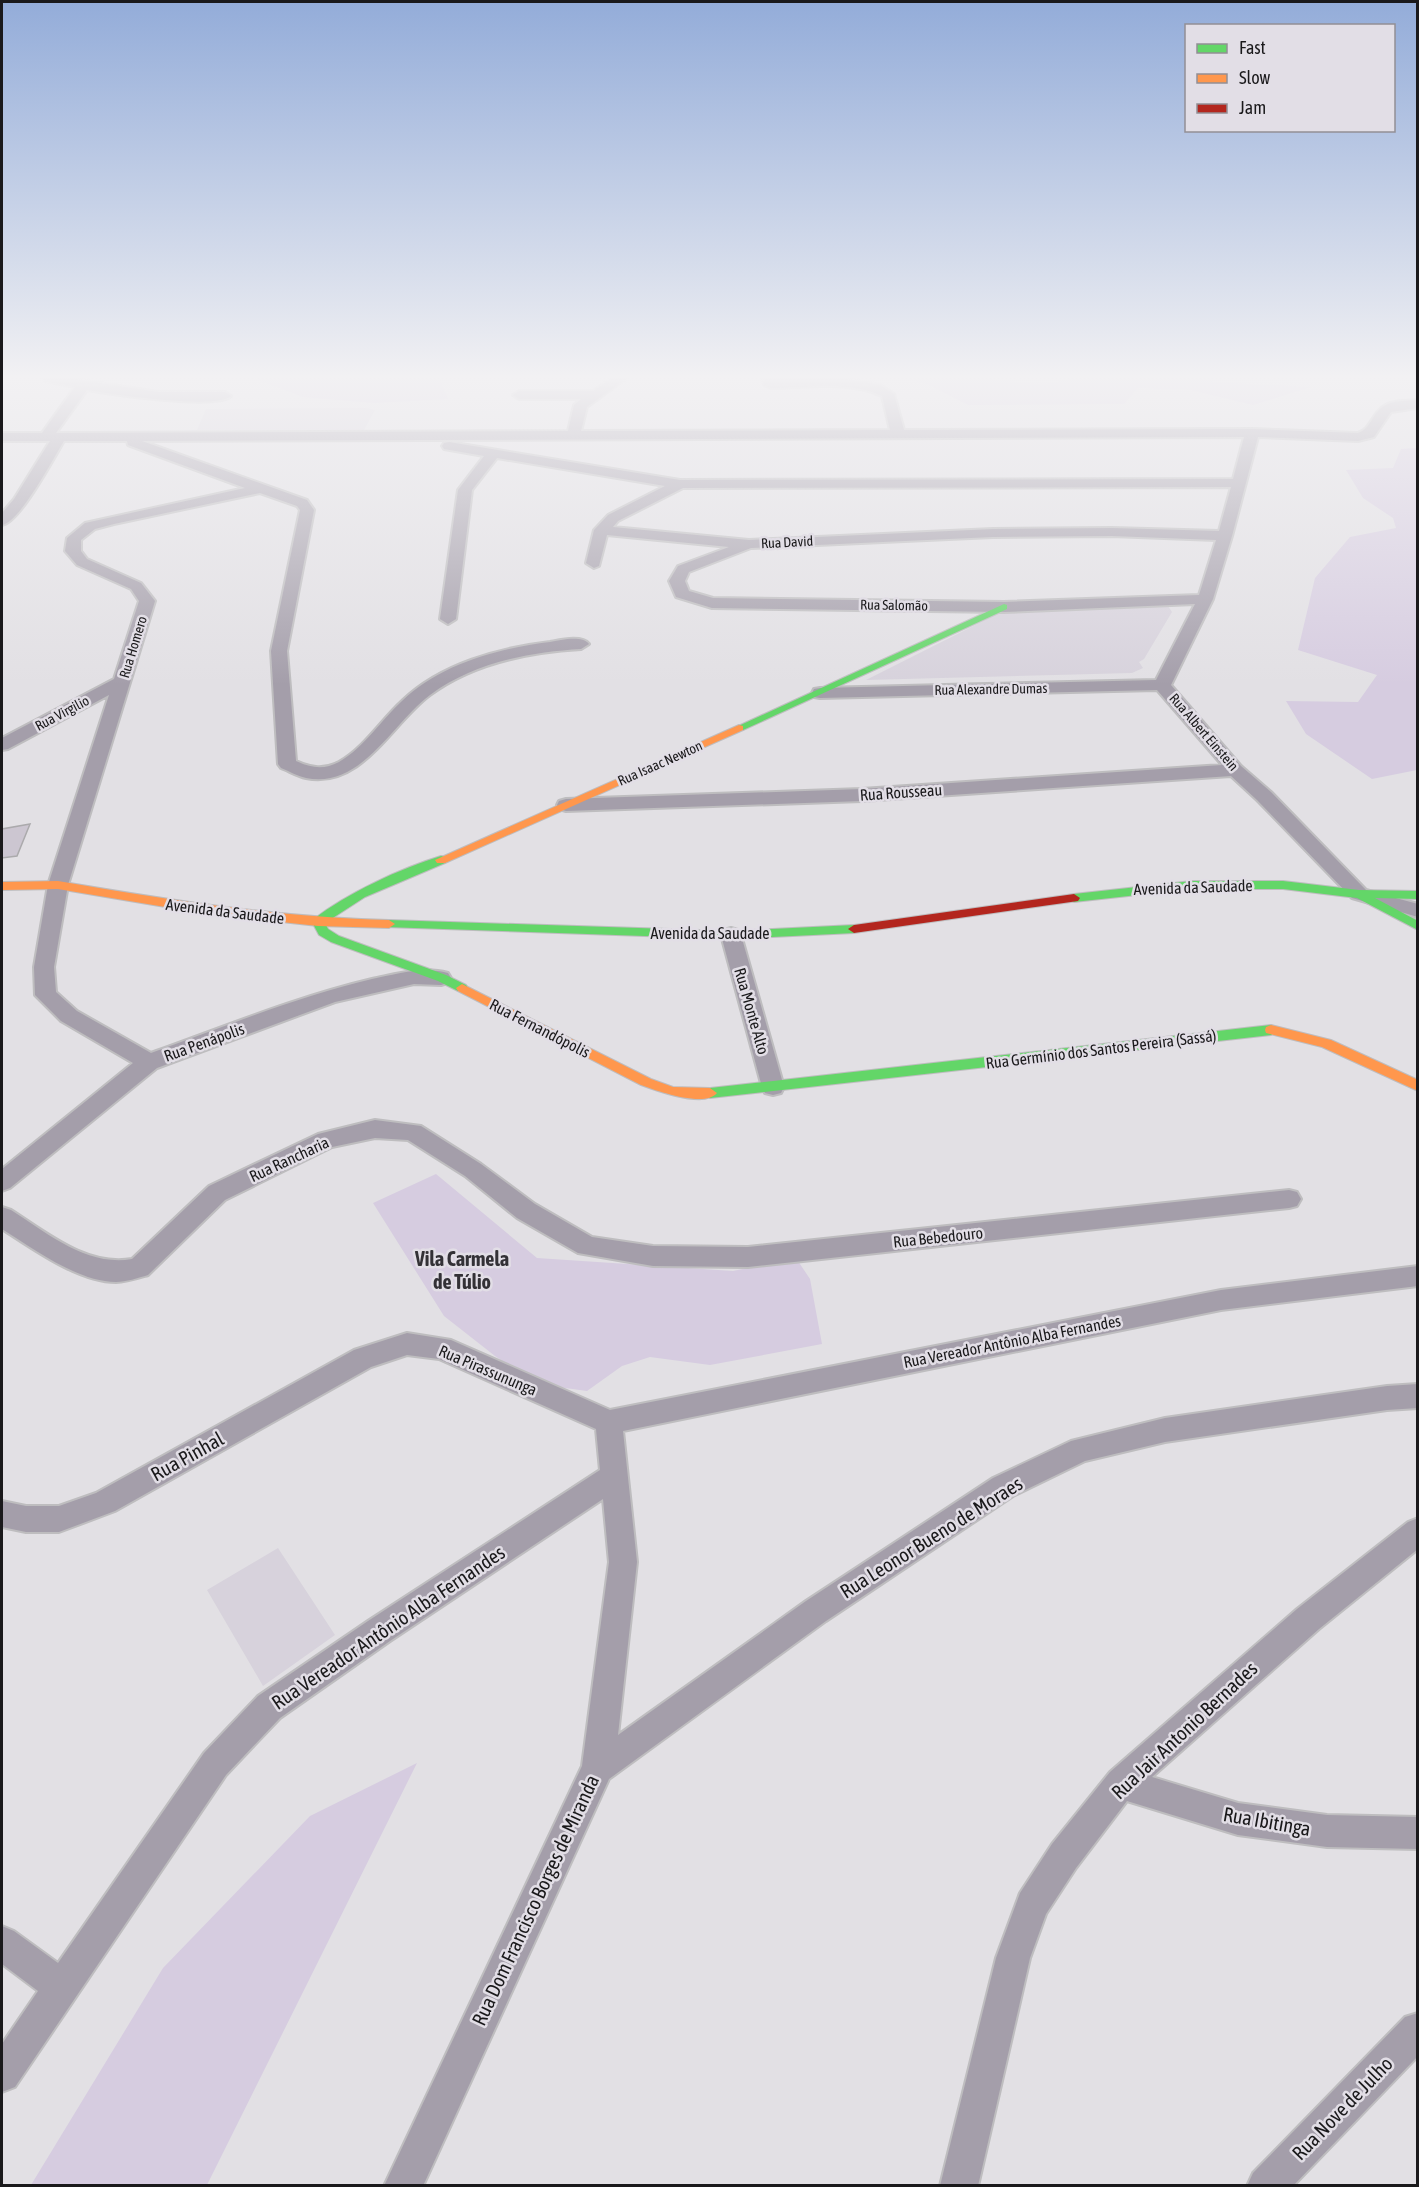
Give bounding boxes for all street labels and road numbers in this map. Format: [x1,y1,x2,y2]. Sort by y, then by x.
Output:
street label: Rua David [761,533,813,551]
street label: Rua Salomão [860,596,928,614]
street label: Rua Homero [116,614,150,680]
street label: Rua Alexandre Dumas [934,680,1048,698]
street label: Rua Albert Einstein [1166,690,1242,774]
street label: Rua Virgilio [32,692,92,734]
street label: Rua Isaac Newton [615,737,705,789]
street label: Rua Rousseau [859,780,943,804]
street label: Avenida da Saudade [1133,876,1253,898]
street label: Avenida da Saudade [165,895,285,927]
street label: Avenida da Saudade [650,924,770,942]
street label: Rua Monte Alto [731,966,773,1056]
street label: Rua Fernandópolis [486,995,593,1062]
street label: Rua Penápolis [161,1019,247,1066]
street label: Rua Germínio dos Santos Pereira (Sassá) [985,1026,1218,1073]
street label: Rua Rancharia [246,1133,332,1185]
street label: Rua Bebedouro [892,1223,984,1251]
street label: Rua Vereador Antônio Alba Fernandes [902,1311,1123,1371]
street label: Rua Pirassununga [436,1341,540,1400]
street label: Rua Pinhal [147,1426,228,1485]
street label: Rua Leonor Bueno de Moraes [836,1471,1026,1603]
street label: Rua Vereador Antônio Alba Fernandes [267,1540,509,1714]
street label: Rua Jair Antonio Bernades [1106,1657,1262,1803]
street label: Rua Dom Francisco Borges de Miranda [467,1771,603,2029]
street label: Rua Ibitinga [1221,1802,1313,1840]
street label: Rua Nove de Julho [1287,2052,1397,2164]

